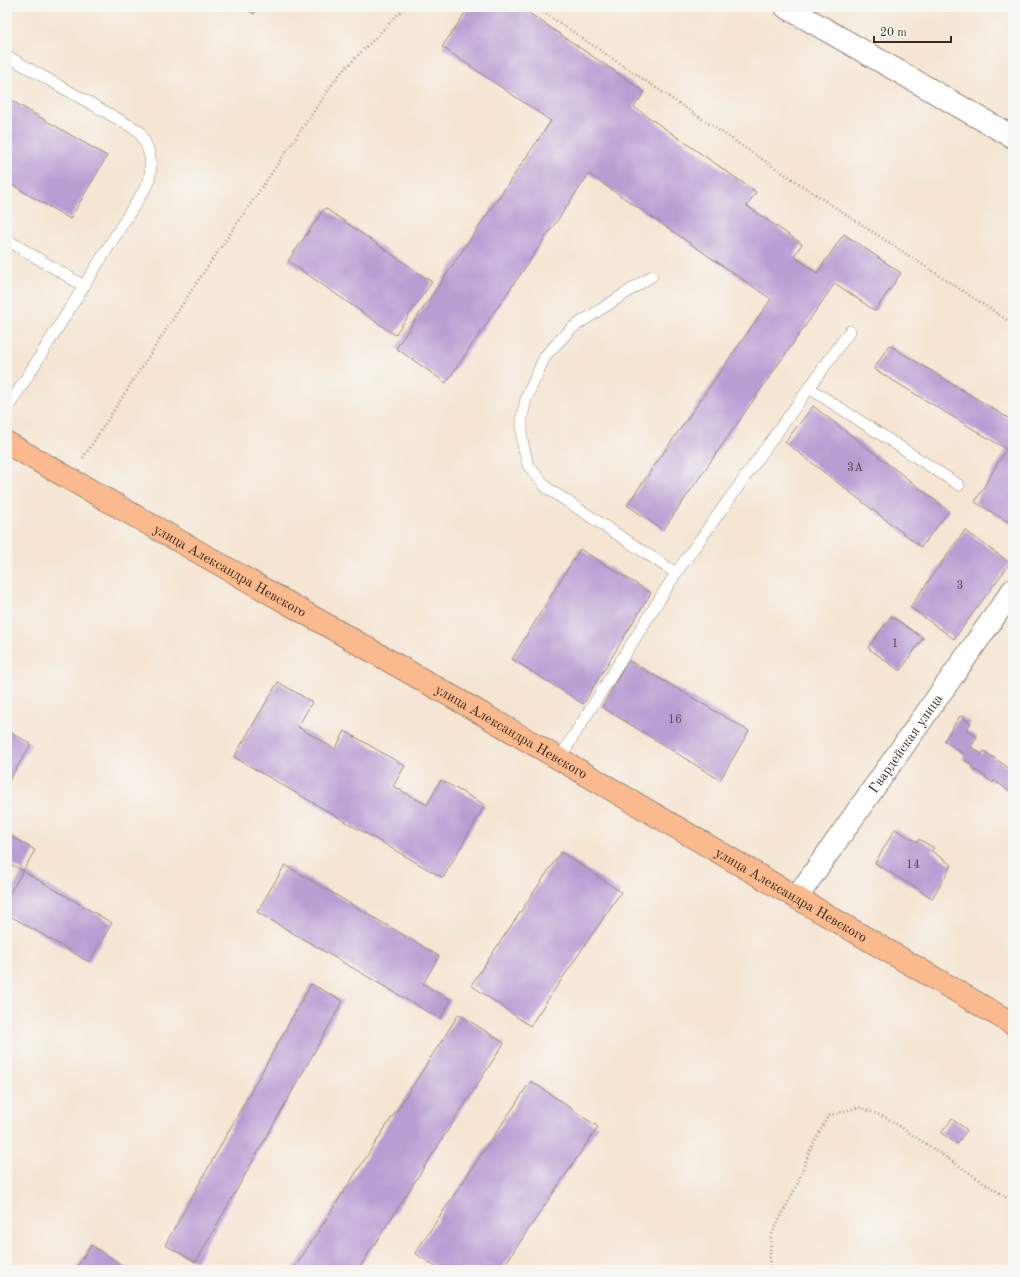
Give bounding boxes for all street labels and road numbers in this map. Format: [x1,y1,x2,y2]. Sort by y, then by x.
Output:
street label: улица Александра Невского [151,522,309,620]
street label: улица Александра Невского [432,683,590,782]
street label: Гвардейская улица [866,692,946,796]
street label: улица Александра Невского [712,846,869,945]

